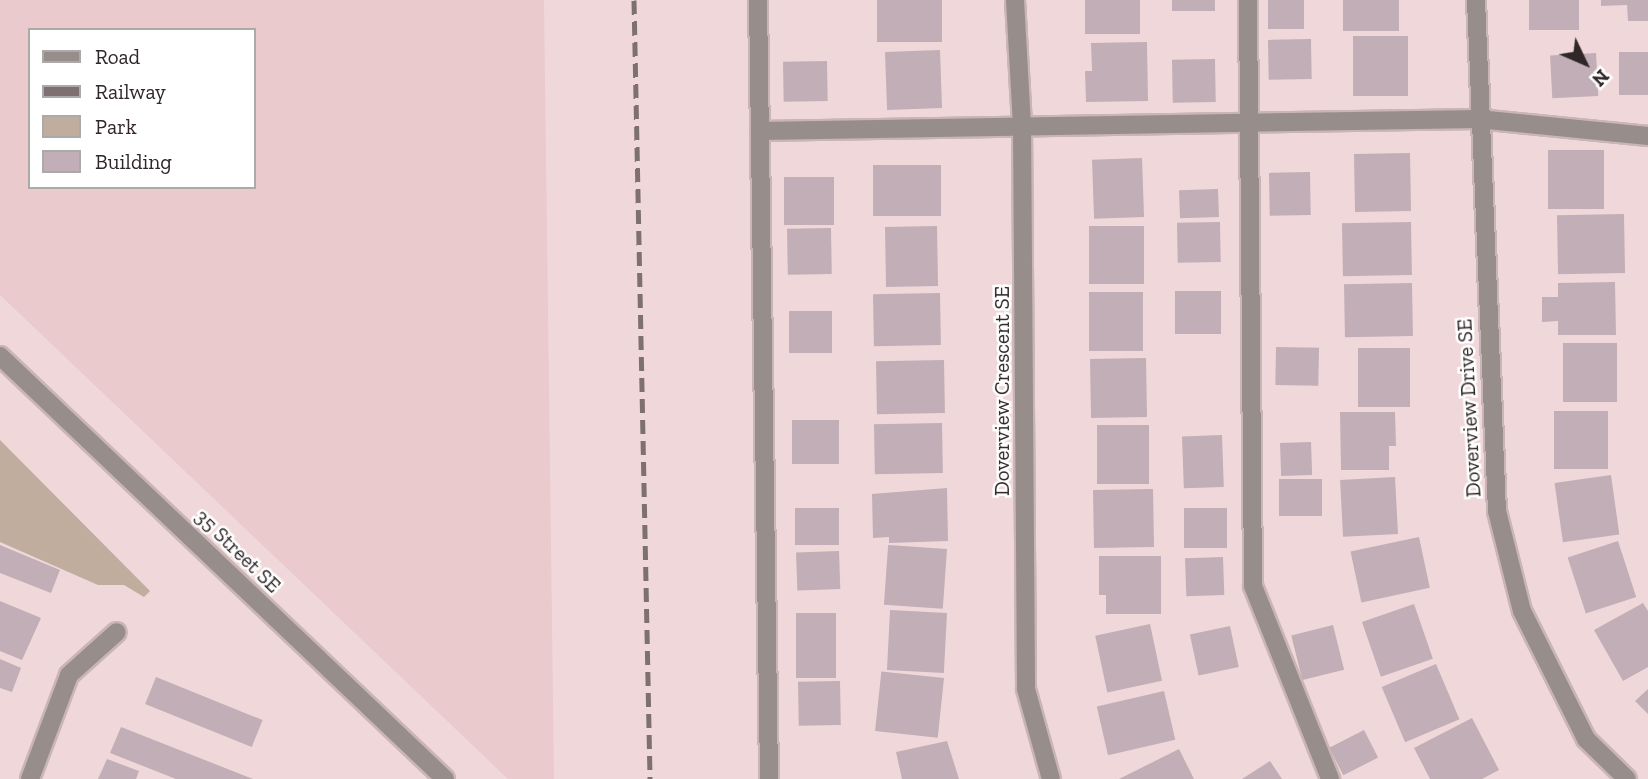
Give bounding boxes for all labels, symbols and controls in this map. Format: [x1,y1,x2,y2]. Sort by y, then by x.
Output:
legend [28,28,256,189]
north arrow [1550,28,1620,98]
text: Road [95,44,140,69]
text: N [1587,65,1614,91]
text: Railway [95,79,166,104]
text: Park [95,114,137,139]
text: Building [95,149,172,174]
street label: Doverview Crescent SE [989,286,1015,496]
street label: Doverview Drive SE [1452,318,1486,498]
street label: 35 Street SE [190,504,286,598]

